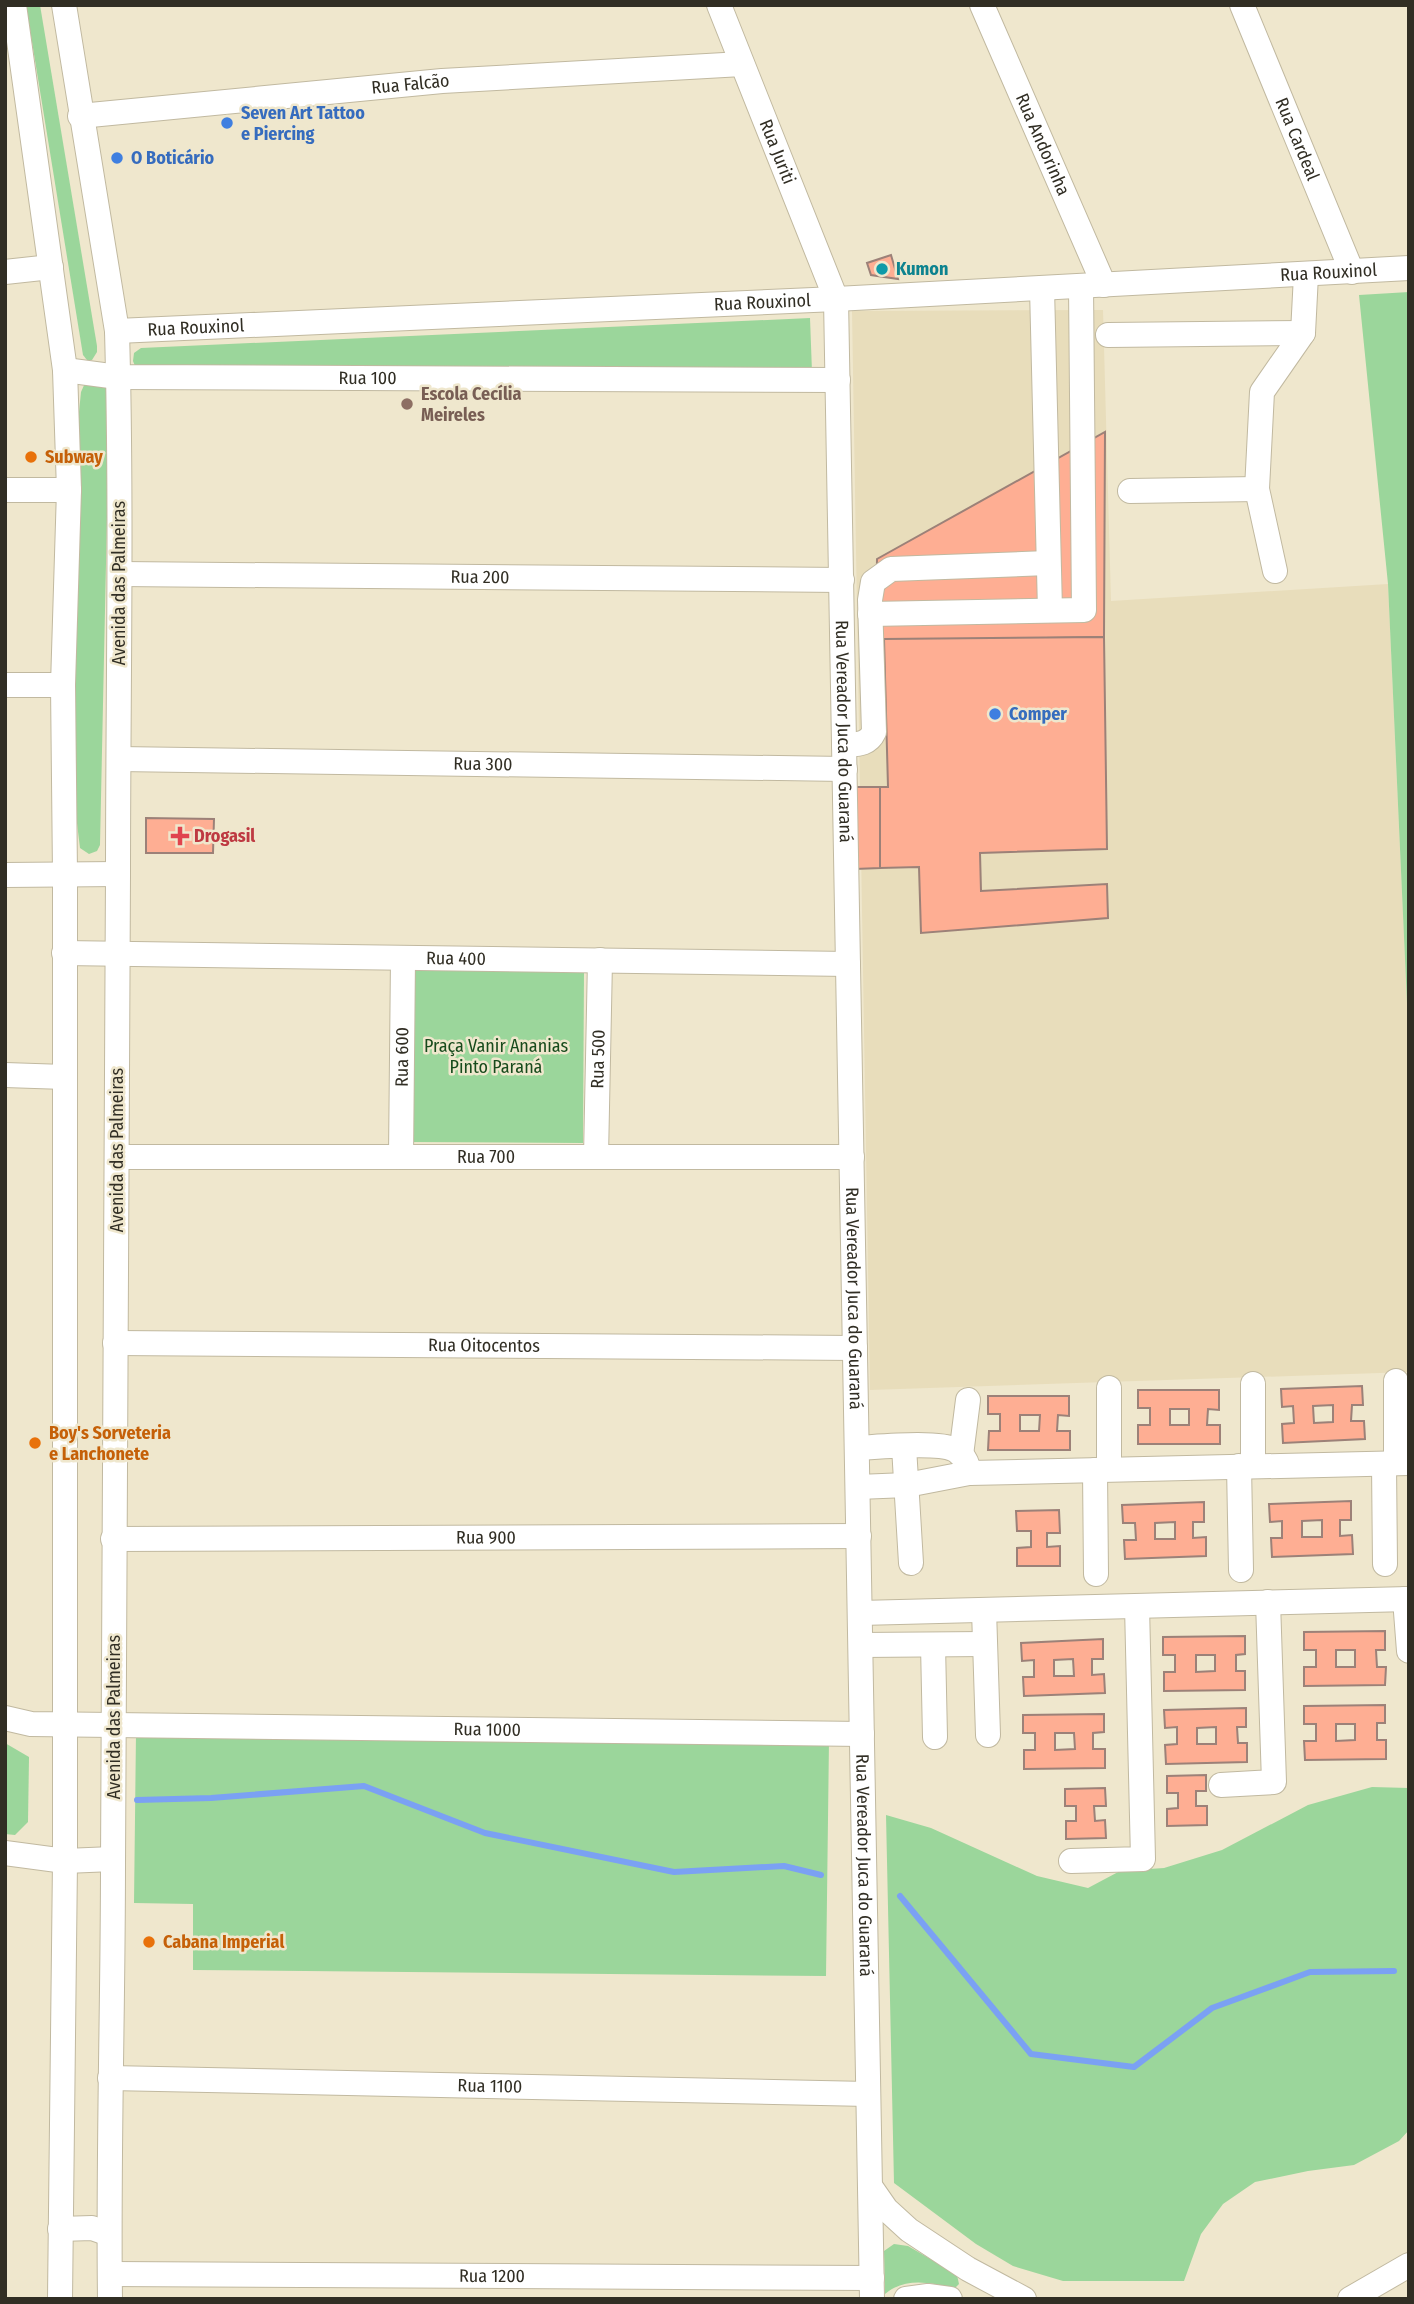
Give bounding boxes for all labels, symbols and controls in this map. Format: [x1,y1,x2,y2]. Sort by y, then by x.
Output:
street label: Rua Falcão [370,70,450,99]
street label: Rua Andorinha [1011,90,1075,199]
street label: Rua Cardeal [1270,94,1324,184]
place label: Seven Art Tattoo e Piercing [241,102,365,145]
marker: Seven Art Tattoo e Piercing [219,115,235,131]
street label: Rua Juriti [755,116,800,187]
place label: O Boticário [131,147,215,169]
marker: O Boticário [109,150,125,166]
place label: Kumon [896,258,948,280]
street label: Rua Rouxinol [1280,259,1378,286]
marker: Kumon [874,261,890,277]
street label: Rua Rouxinol [713,289,811,315]
street label: Rua Rouxinol [147,314,245,341]
street label: Rua 100 [338,367,397,389]
place label: Escola Cecília Meireles [421,383,522,426]
marker: Escola Cecília Meireles [399,396,415,412]
place label: Subway [45,446,103,468]
marker: Subway [23,449,39,465]
street label: Avenida das Palmeiras [108,500,130,665]
street label: Rua 200 [450,566,510,588]
street label: Rua Vereador Juca do Guaraná [831,620,857,843]
place label: Comper [1009,703,1067,725]
marker: Comper [987,706,1003,722]
street label: Rua 300 [453,753,513,775]
place label: Drogasil [194,825,255,847]
marker: Drogasil [172,828,188,844]
street label: Rua 400 [426,947,486,970]
street label: Rua 600 [391,1027,413,1087]
street label: Rua 500 [586,1029,610,1089]
park label: Praça Vanir Ananias Pinto Paraná [424,1035,568,1078]
street label: Avenida das Palmeiras [106,1067,128,1232]
street label: Rua 700 [457,1146,515,1168]
street label: Rua Vereador Juca do Guaraná [841,1187,867,1410]
street label: Rua Oitocentos [428,1334,540,1357]
place label: Boy's Sorveteria e Lanchonete [49,1422,171,1465]
marker: Boy's Sorveteria e Lanchonete [27,1435,43,1451]
street label: Rua 900 [456,1526,516,1549]
street label: Avenida das Palmeiras [103,1634,125,1799]
street label: Rua 1000 [453,1718,521,1741]
street label: Rua Vereador Juca do Guaraná [851,1754,877,1977]
place label: Cabana Imperial [163,1931,284,1953]
marker: Cabana Imperial [141,1934,157,1950]
street label: Rua 1100 [457,2074,523,2098]
street label: Rua 1200 [459,2265,525,2287]

